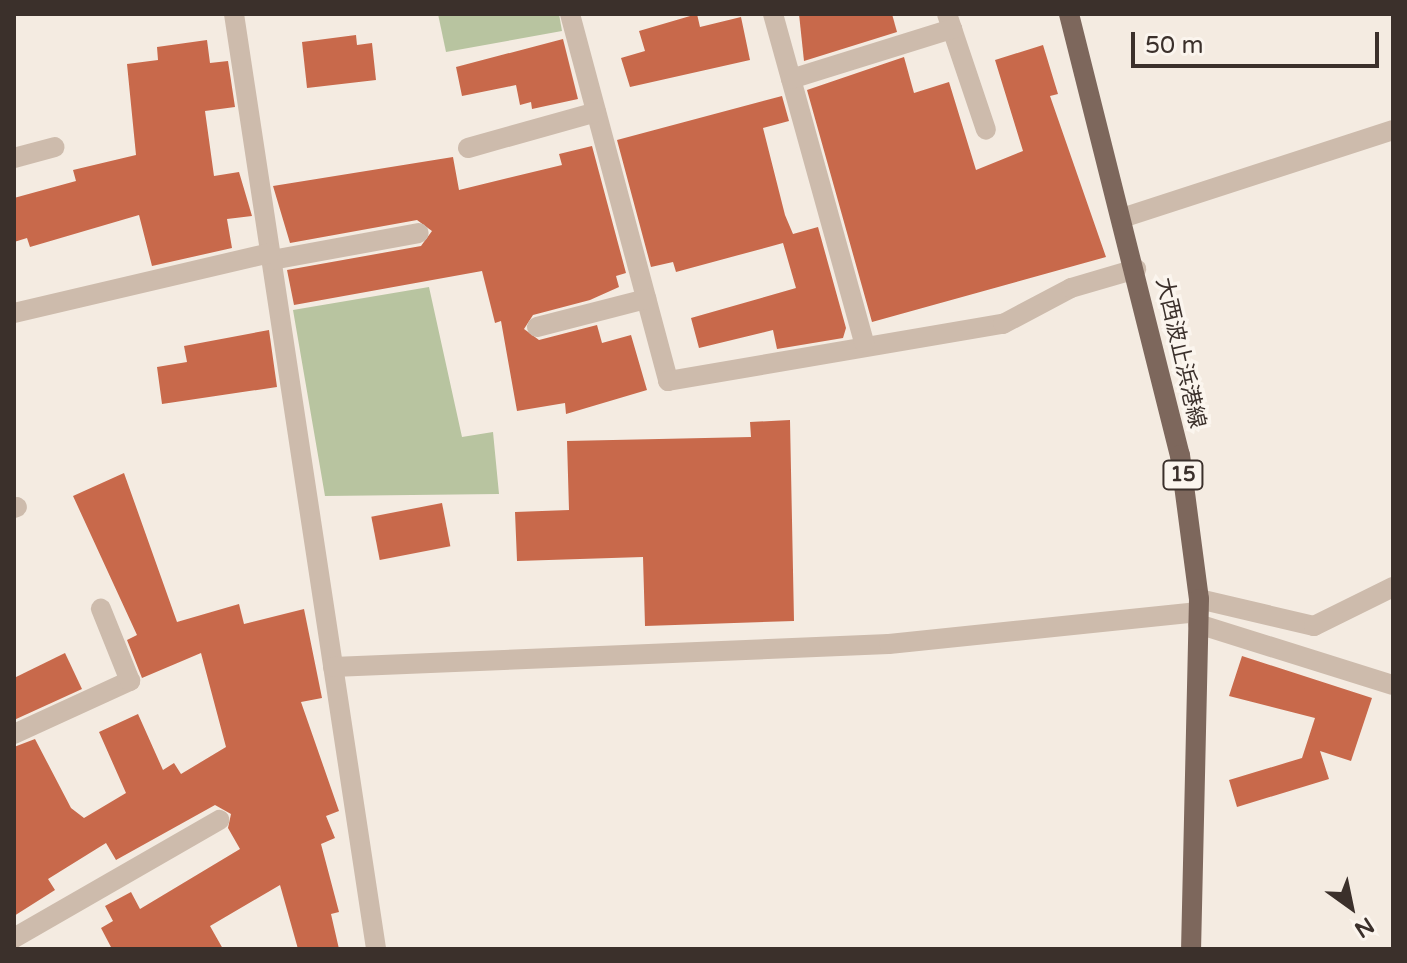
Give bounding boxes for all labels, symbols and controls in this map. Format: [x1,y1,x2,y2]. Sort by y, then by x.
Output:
scale bar [1135,16,1383,66]
text: 50 m [1145,31,1203,60]
street label: 大西波止浜港線 [1150,275,1210,431]
road number: 15 [1161,459,1205,491]
north arrow [1311,867,1391,947]
text: N [1350,911,1379,943]

